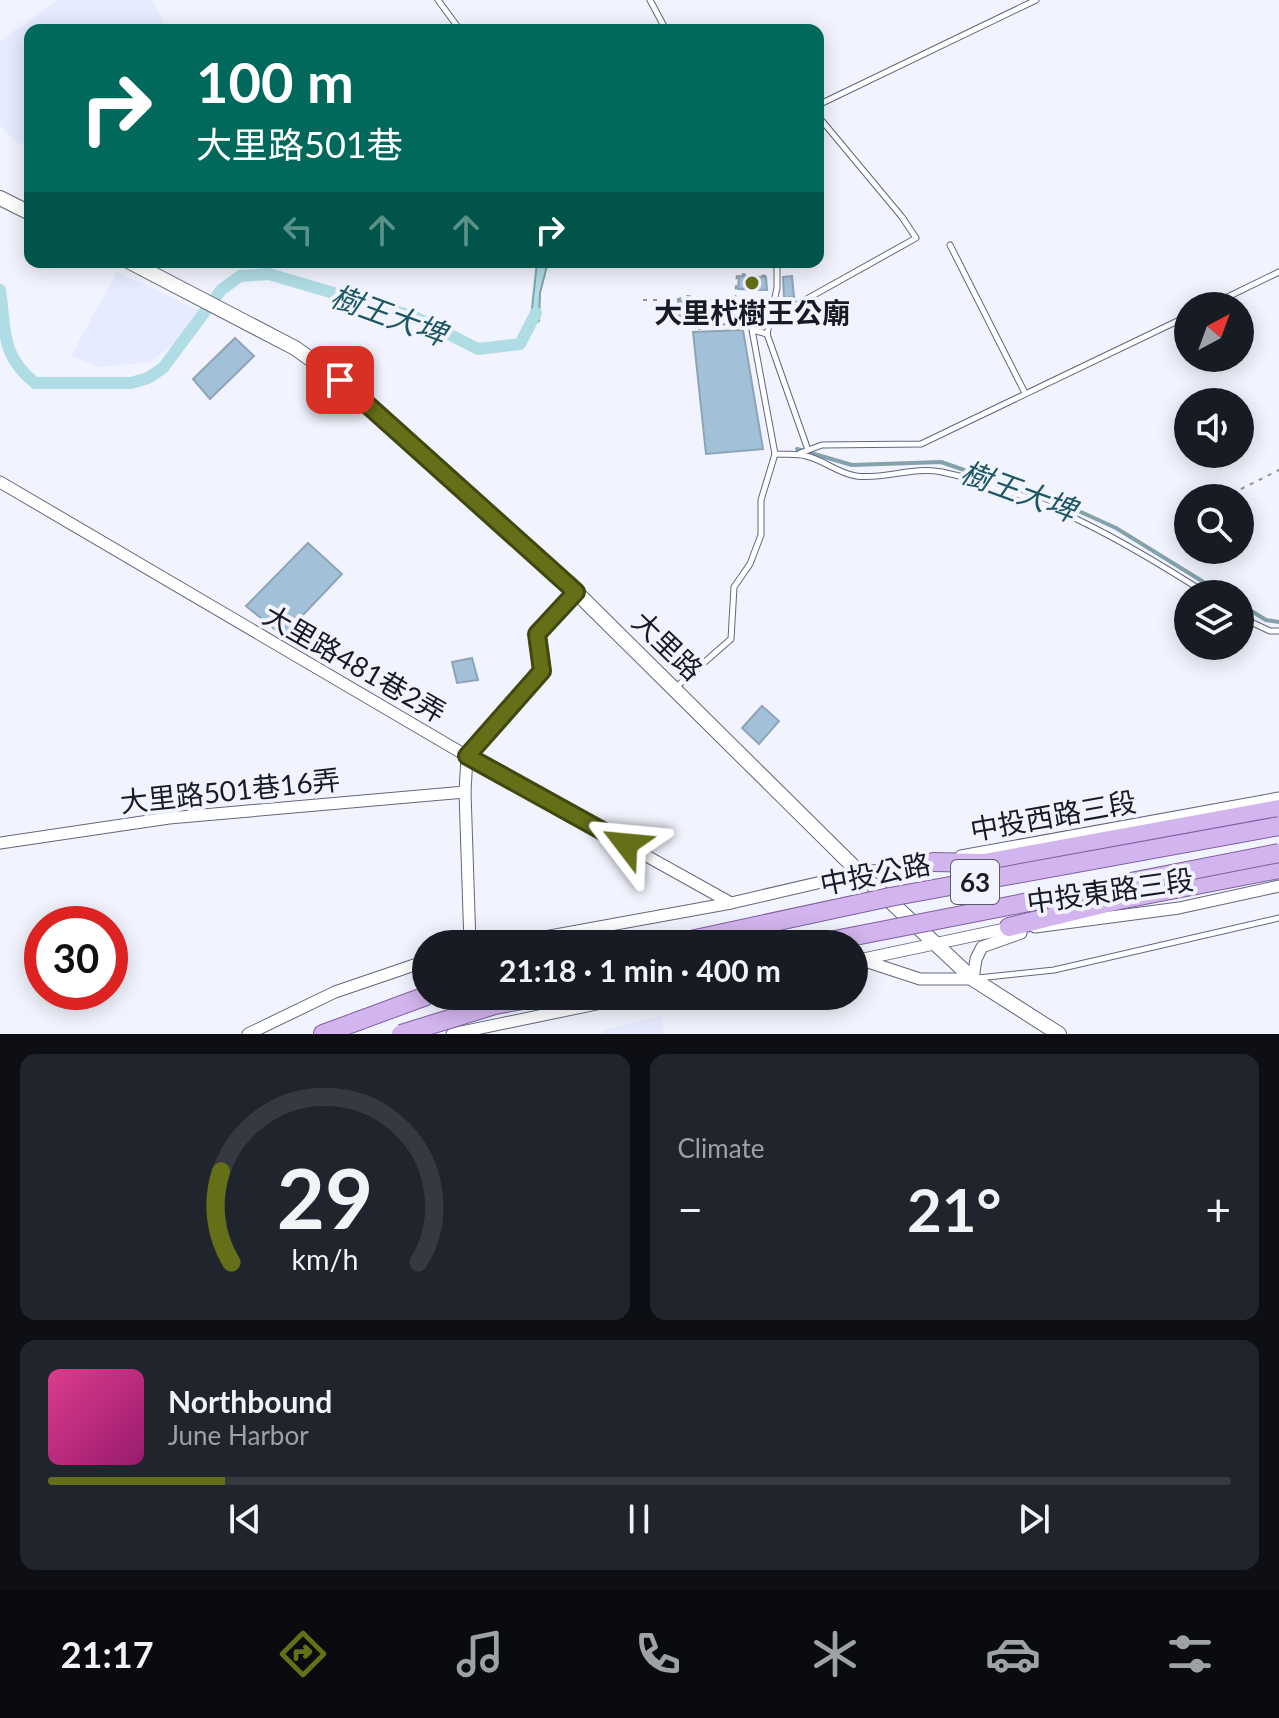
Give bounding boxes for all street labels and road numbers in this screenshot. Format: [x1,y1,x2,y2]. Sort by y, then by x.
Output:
street label: 大里路481巷2弄 [258,597,452,729]
street label: 大里路 [626,604,710,686]
street label: 大里路501巷16弄 [118,762,342,818]
street label: 中投西路三段 [967,784,1139,846]
street label: 中投公路 [817,846,933,900]
road number: 63 [951,860,999,904]
street label: 中投東路三段 [1024,861,1196,919]

